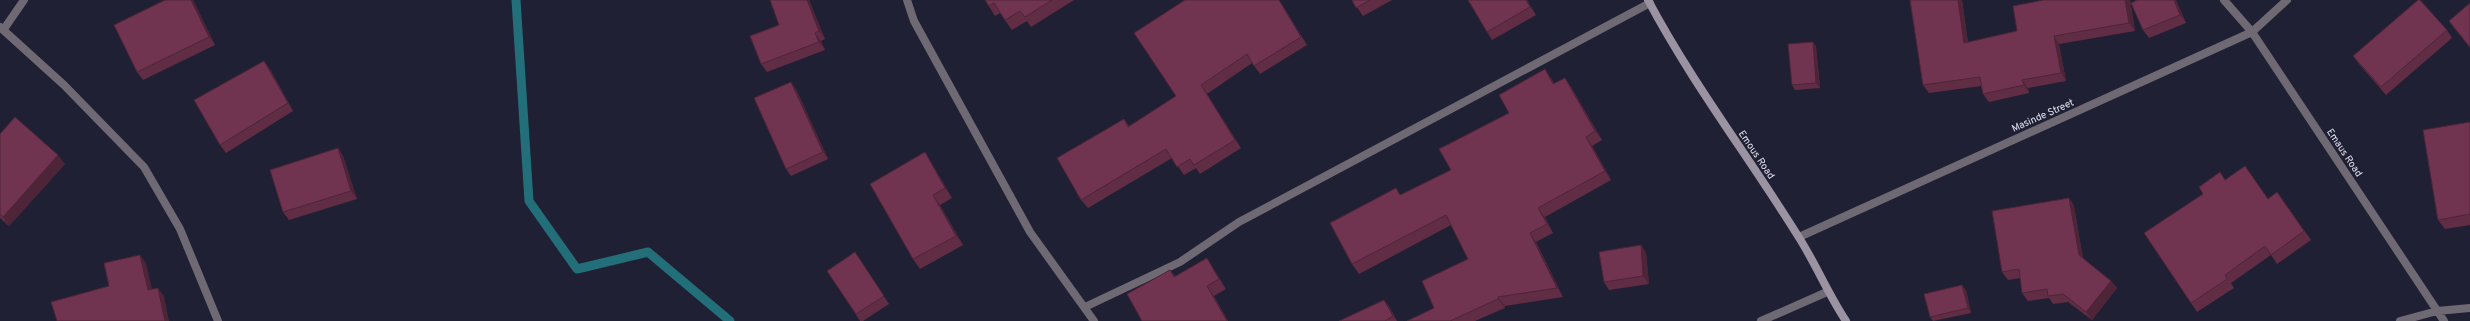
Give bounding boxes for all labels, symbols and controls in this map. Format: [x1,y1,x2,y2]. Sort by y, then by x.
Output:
street label: Masinde Street [2010,96,2076,136]
street label: Emaus Road [2323,126,2365,180]
street label: Emous Road [1735,128,1777,182]

